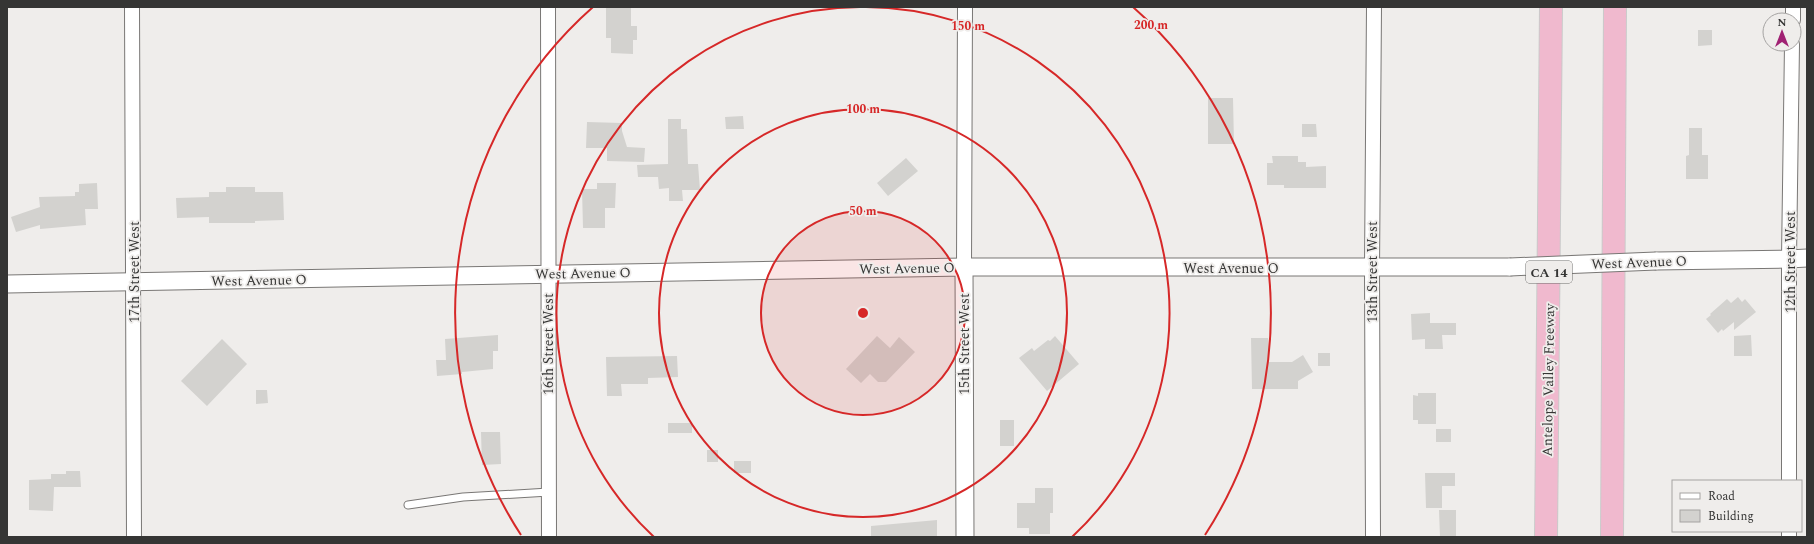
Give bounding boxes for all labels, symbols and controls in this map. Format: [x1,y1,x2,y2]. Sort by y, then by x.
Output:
north arrow [1762,12,1802,52]
text: N [1778,14,1787,31]
text: 200 m [1134,16,1168,35]
text: 150 m [951,17,985,36]
text: 100 m [846,100,880,119]
text: 50 m [849,202,877,221]
street label: 12th Street West [1780,211,1801,313]
street label: 17th Street West [124,221,145,323]
street label: 13th Street West [1362,221,1383,323]
street label: West Avenue O [1591,250,1687,275]
street label: West Avenue O [859,257,955,280]
street label: West Avenue O [1183,258,1279,279]
road number: CA 14 [1526,261,1572,283]
street label: West Avenue O [535,262,631,285]
street label: West Avenue O [211,269,307,292]
street label: 16th Street West [538,293,559,395]
street label: 15th Street West [954,293,975,395]
street label: Antelope Valley Freeway [1537,302,1560,457]
centre of rings [856,306,870,320]
legend [1672,480,1802,532]
text: Road [1708,487,1735,506]
text: Building [1708,507,1754,526]

